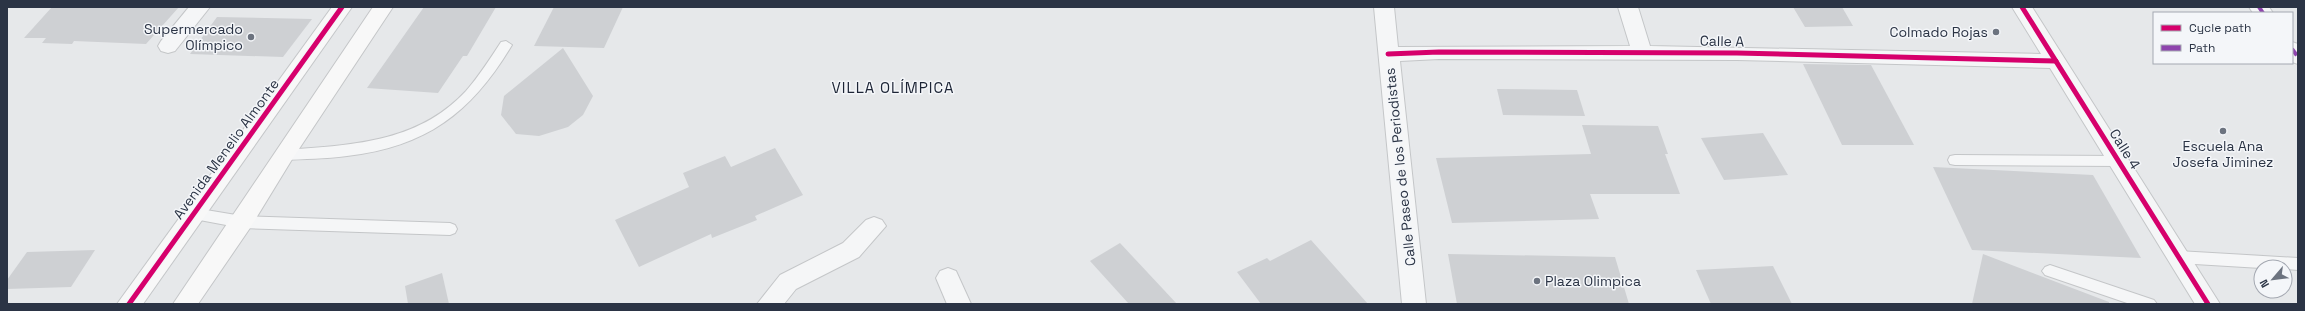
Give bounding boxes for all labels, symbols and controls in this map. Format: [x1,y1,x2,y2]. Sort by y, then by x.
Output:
legend [2153,12,2293,64]
place label: Supermercado Olímpico [144,20,243,54]
text: Cycle path [2189,20,2251,36]
place label: Colmado Rojas [1889,23,1988,41]
marker: Colmado Rojas [1991,27,2001,37]
marker: Supermercado Olímpico [246,32,256,42]
street label: Calle A [1700,32,1745,50]
text: Path [2189,40,2215,56]
street label: Calle Paseo de los Periodistas [1381,67,1419,267]
street label: Avenida Menelio Almonte [169,75,283,223]
district label: VILLA OLÍMPICA [832,78,954,97]
street label: Calle 4 [2106,125,2145,173]
marker: Escuela Ana Josefa Jiminez [2218,126,2228,136]
place label: Escuela Ana Josefa Jiminez [2173,137,2273,171]
north arrow [2253,259,2293,299]
place label: Plaza Olimpica [1545,272,1641,290]
marker: Plaza Olimpica [1532,276,1542,286]
text: N [2256,277,2272,290]

